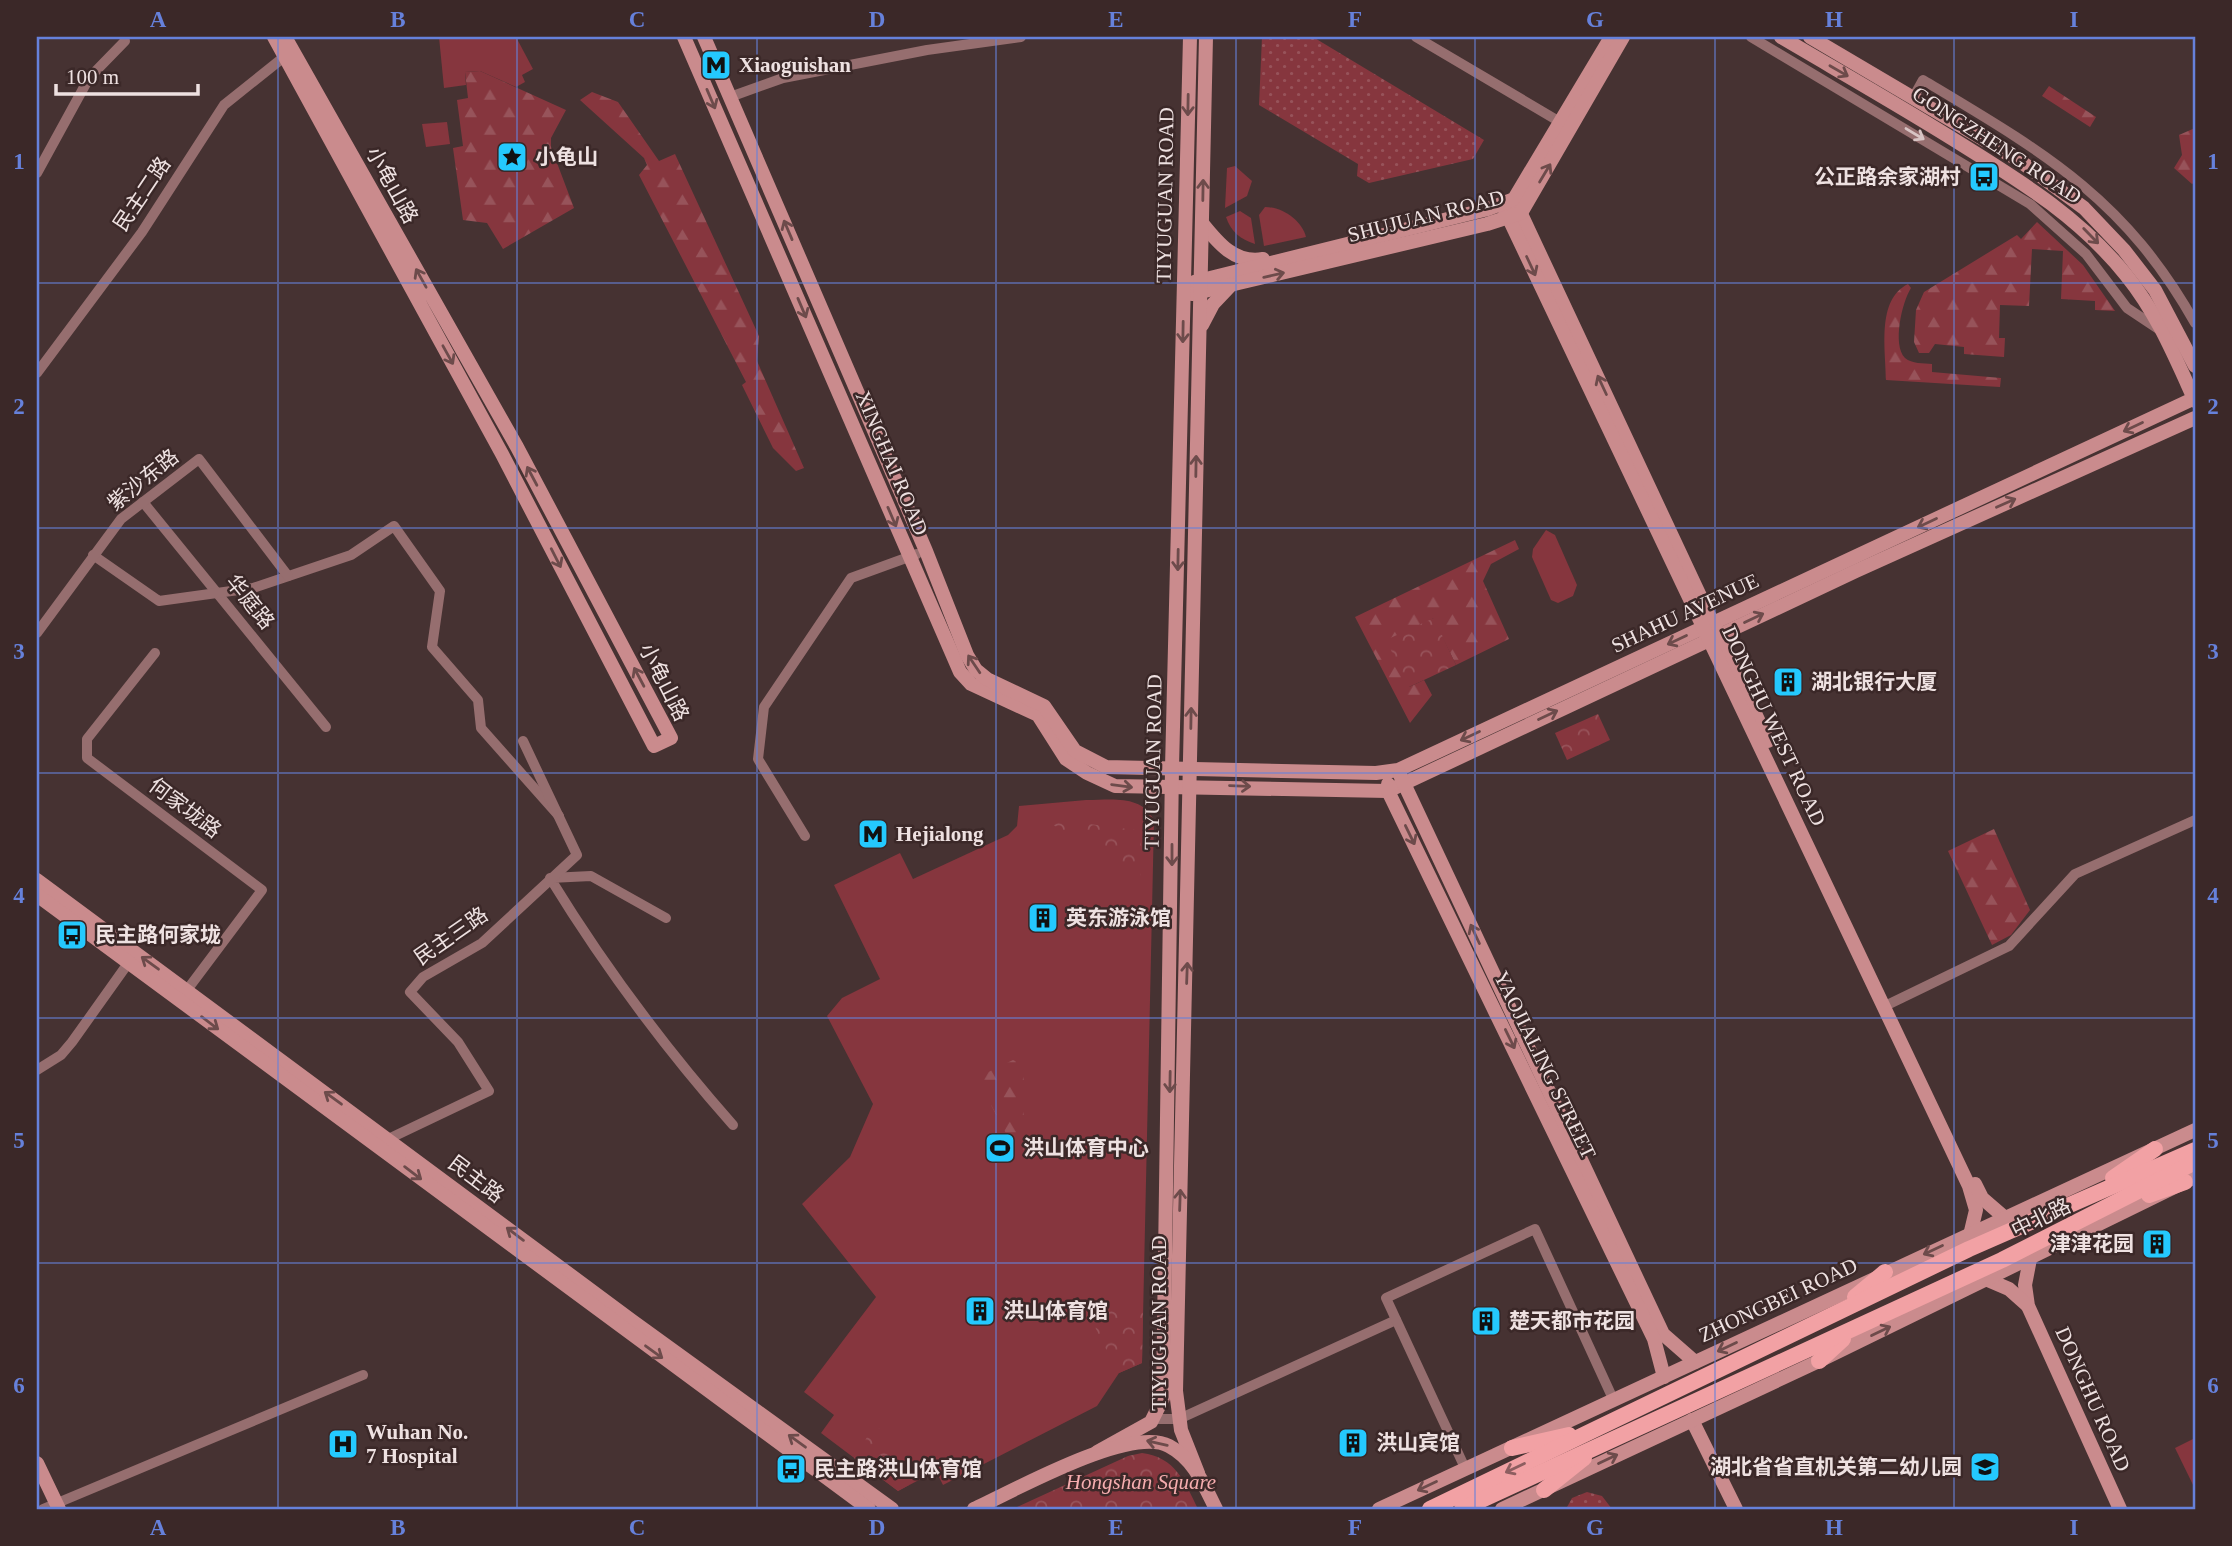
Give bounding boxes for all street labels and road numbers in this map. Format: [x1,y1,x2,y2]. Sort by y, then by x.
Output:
street label: GONGZHENG ROAD [1908,81,2086,209]
street label: TIYUGUAN ROAD [1151,107,1179,283]
street label: 小龟山路 [361,142,423,228]
street label: 民主二路 [109,152,175,236]
street label: SHUJUAN ROAD [1345,185,1507,247]
street label: XINGHAI ROAD [851,387,933,539]
street label: 紫沙东路 [103,444,183,516]
street label: SHAHU AVENUE [1607,568,1763,658]
street label: 华庭路 [221,570,279,634]
street label: DONGHU WEST ROAD [1717,622,1831,830]
street label: 小龟山路 [634,639,694,725]
street label: TIYUGUAN ROAD [1139,674,1167,850]
street label: 何家垅路 [144,773,226,843]
street label: 民主三路 [410,902,492,970]
street label: YAOJIALING STREET [1489,967,1601,1163]
street label: 民主路 [444,1150,508,1208]
street label: 中北路 [2007,1193,2075,1243]
street label: TIYUGUAN ROAD [1147,1235,1171,1411]
street label: ZHONGBEI ROAD [1695,1253,1861,1347]
street label: DONGHU ROAD [2050,1323,2136,1475]

